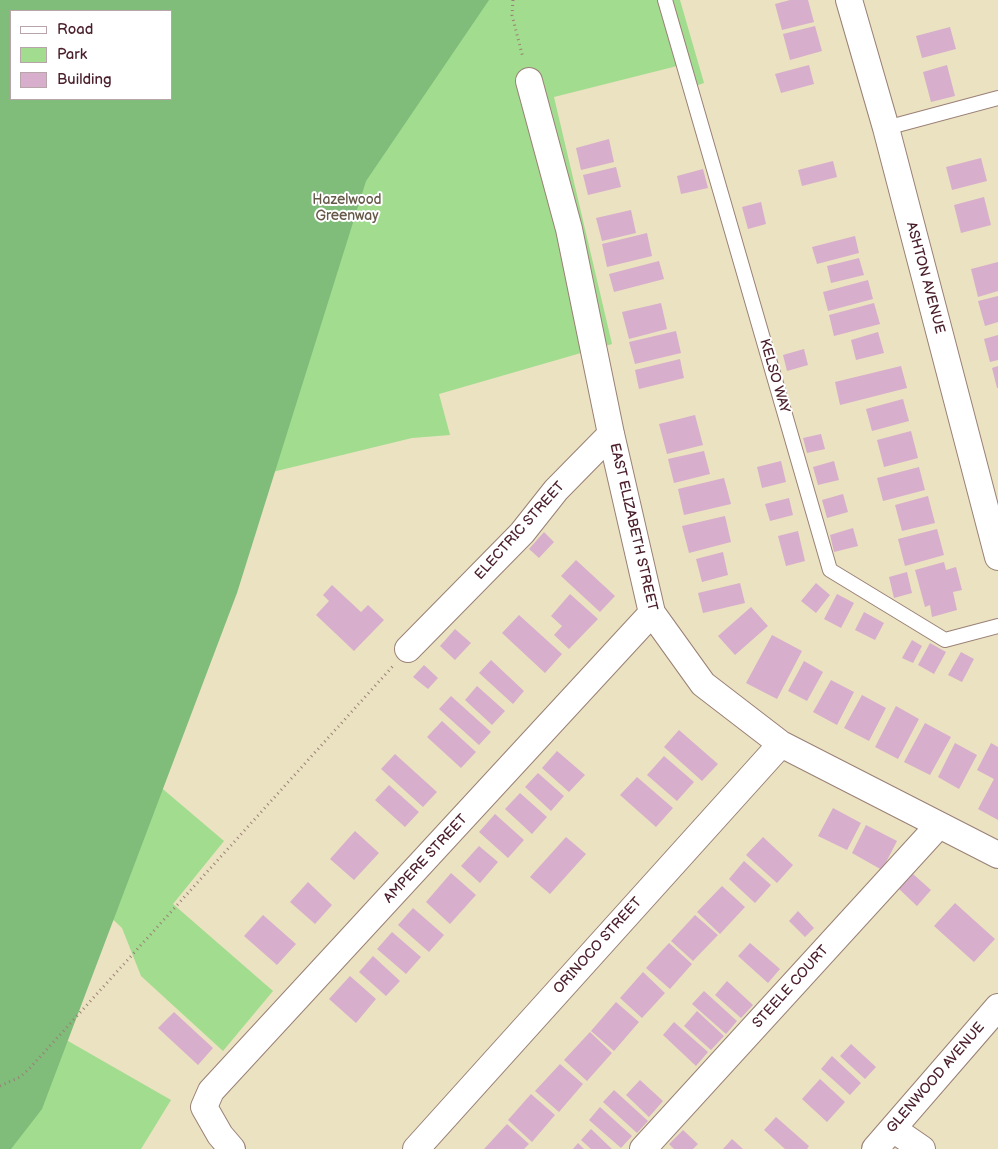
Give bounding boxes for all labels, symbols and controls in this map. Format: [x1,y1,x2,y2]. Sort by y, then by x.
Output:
legend [10,10,172,100]
text: Road [57,20,93,39]
text: Park [57,45,87,64]
text: Building [57,70,112,89]
park label: Hazelwood Greenway [312,192,382,224]
street label: ASHTON AVENUE [902,220,948,336]
street label: KELSO WAY [755,337,793,415]
street label: EAST ELIZABETH STREET [606,441,660,613]
street label: ELECTRIC STREET [472,478,568,584]
street label: AMPERE STREET [381,811,471,907]
street label: ORINOCO STREET [550,894,646,998]
street label: STEELE COURT [750,942,832,1032]
street label: GLENWOOD AVENUE [883,1019,989,1137]

